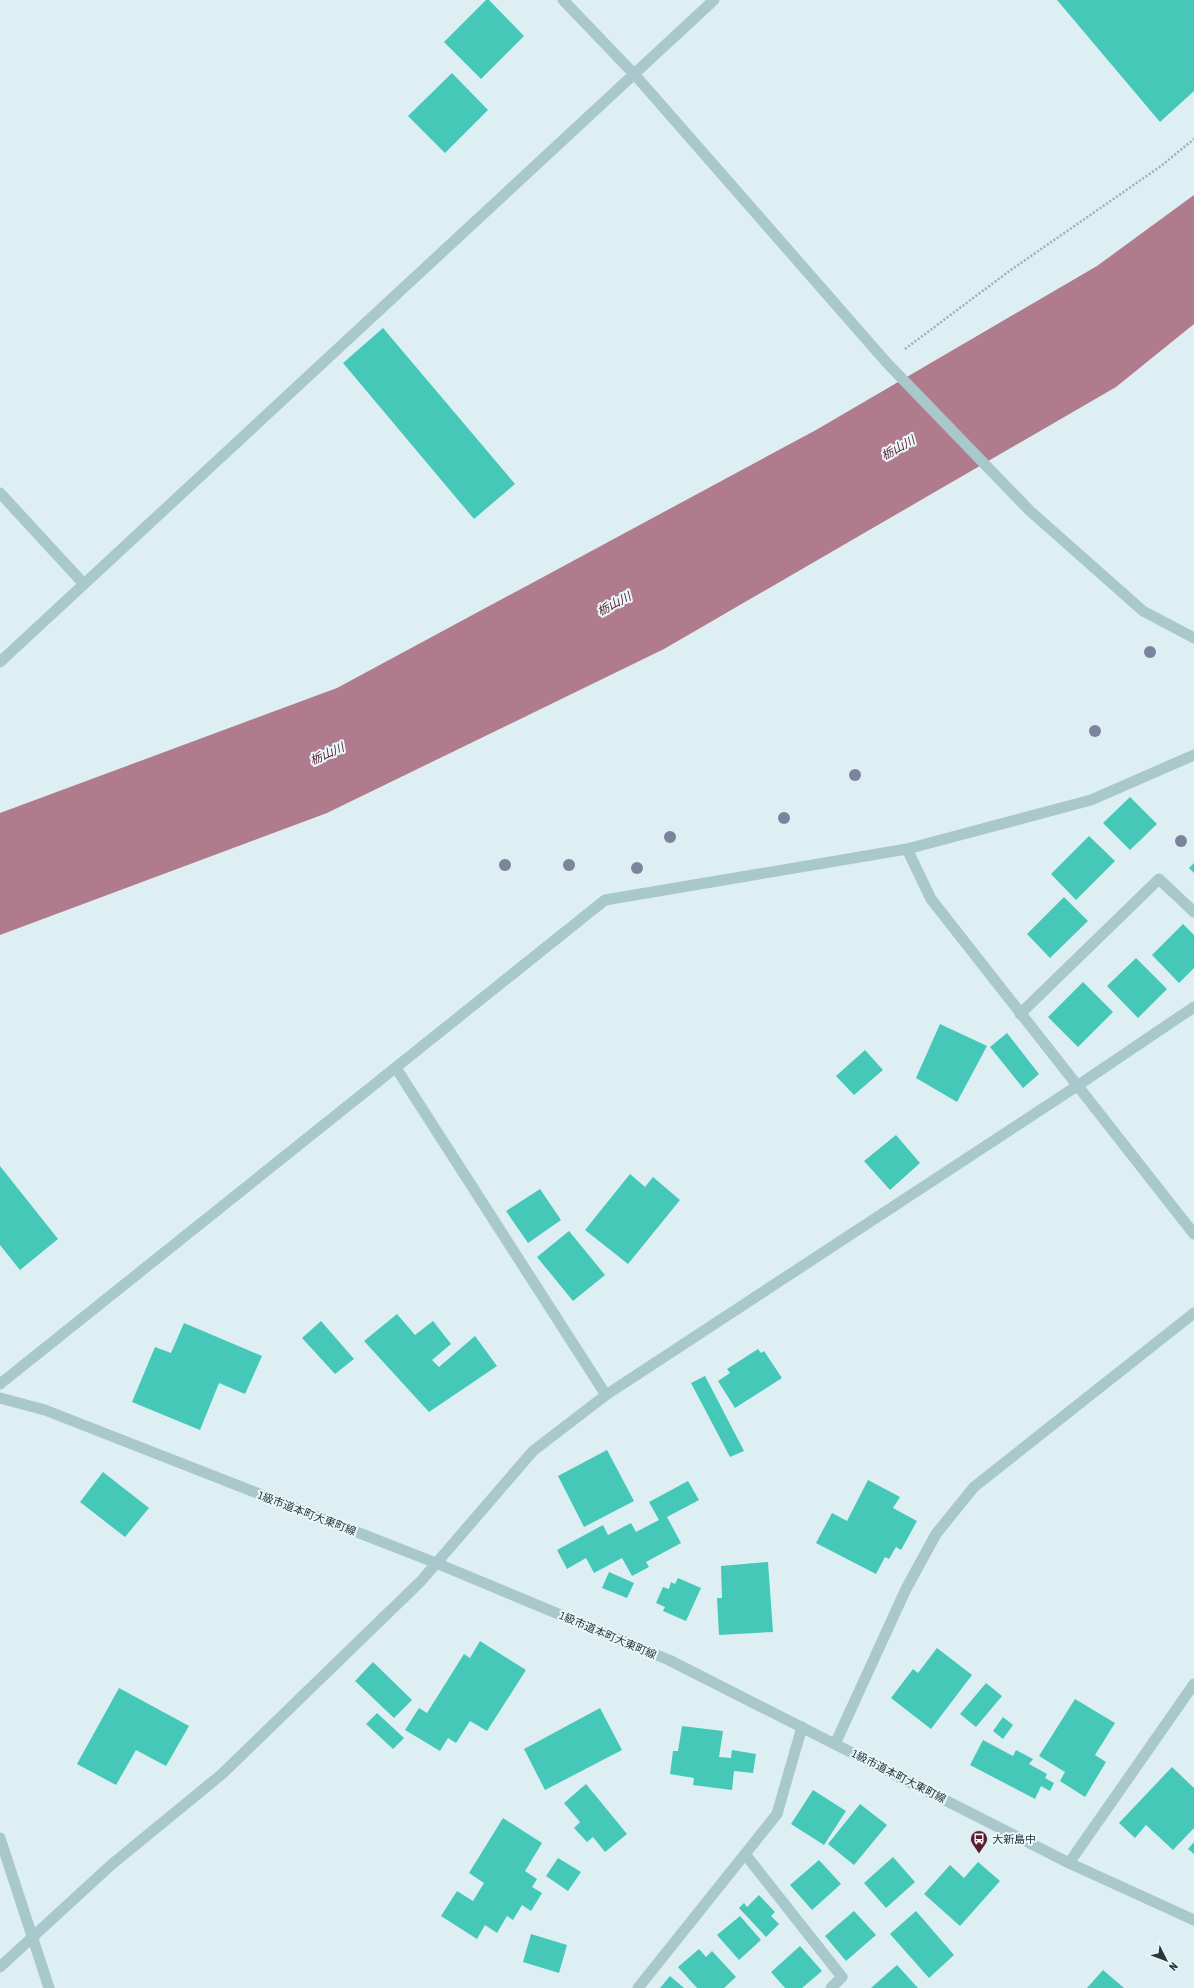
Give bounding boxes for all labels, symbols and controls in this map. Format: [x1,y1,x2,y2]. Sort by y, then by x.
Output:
water label: 栃山川 [879,432,919,463]
water label: 栃山川 [595,588,635,619]
water label: 栃山川 [308,739,348,768]
street label: 1級市道本町大東町線 [256,1489,358,1537]
street label: 1級市道本町大東町線 [558,1609,658,1661]
street label: 1級市道本町大東町線 [850,1747,948,1805]
bus stop icon: 大新島中 [969,1829,989,1854]
place label: 大新島中 [992,1833,1036,1845]
north arrow [1146,1940,1186,1980]
text: N [1167,1960,1180,1973]

